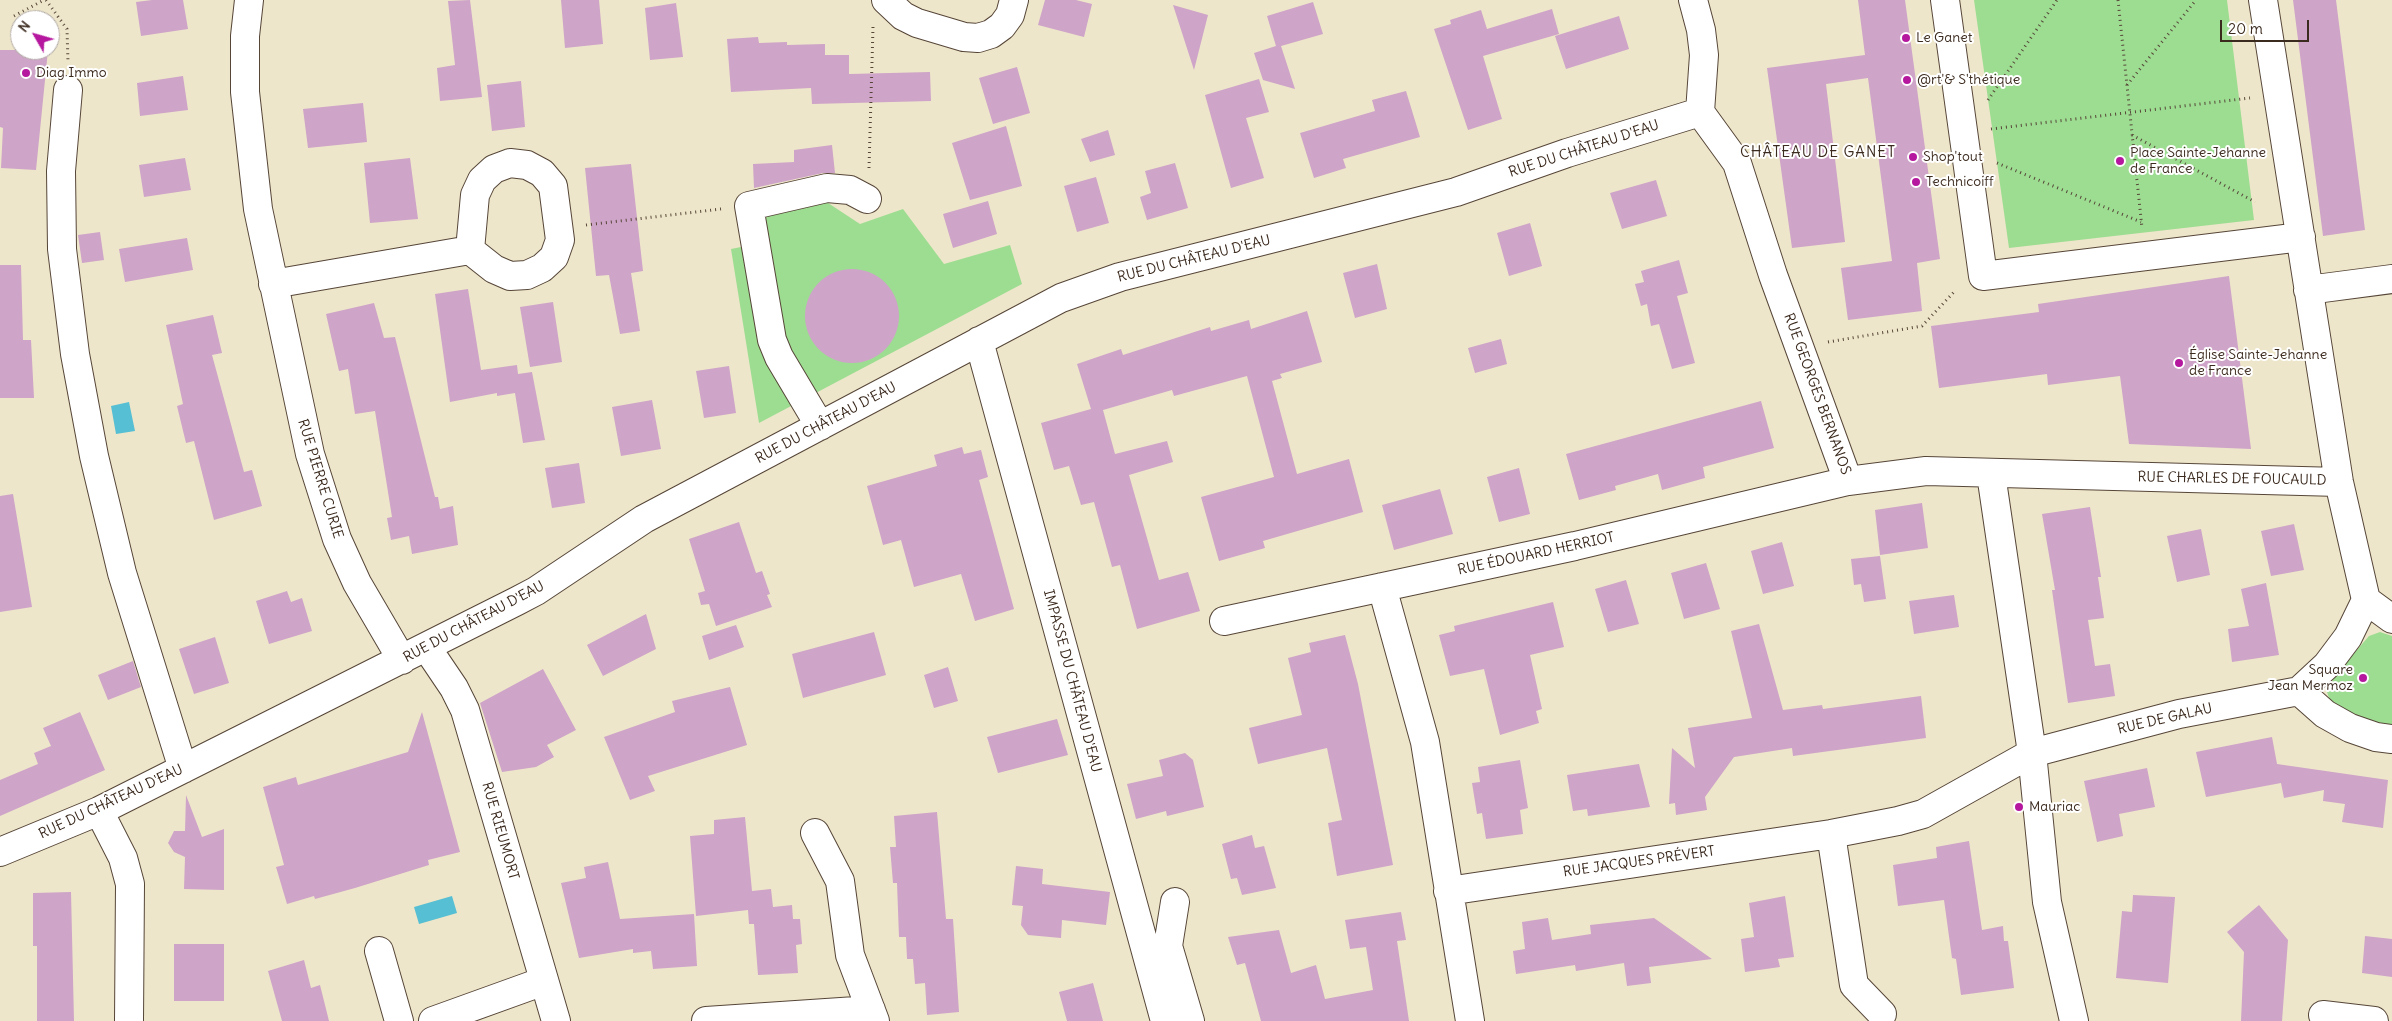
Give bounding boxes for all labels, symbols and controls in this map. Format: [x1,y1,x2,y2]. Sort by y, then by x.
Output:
north arrow [10,10,60,60]
scale bar [2222,10,2311,42]
text: N [14,17,34,36]
text: 20 m [2228,19,2263,38]
place label: Le Ganet [1916,30,1973,46]
marker: Le Ganet [1900,32,1912,44]
place label: Diag Immo [36,65,107,81]
marker: Diag Immo [20,67,32,79]
place label: @rt'& S'thétique [1917,72,2020,88]
marker: @rt'& S'thétique [1901,74,1913,86]
street label: RUE DU CHÂTEAU D'EAU [1507,117,1661,181]
district label: CHÂTEAU DE GANET [1738,144,1898,162]
place label: Place Sainte-Jehanne de France [2130,145,2266,178]
place label: Shop'tout [1923,149,1983,165]
marker: Shop'tout [1907,151,1919,163]
marker: Place Sainte-Jehanne de France [2114,155,2126,167]
place label: Technicoiff [1926,174,1993,190]
marker: Technicoiff [1910,176,1922,188]
street label: RUE DU CHÂTEAU D'EAU [1116,232,1272,286]
street label: RUE GEORGES BERNANOS [1780,311,1854,477]
place label: Église Sainte-Jehanne de France [2189,347,2327,380]
marker: Église Sainte-Jehanne de France [2173,357,2185,369]
street label: RUE DU CHÂTEAU D'EAU [753,379,899,467]
street label: RUE PIERRE CURIE [294,417,346,541]
street label: RUE CHARLES DE FOUCAULD [2137,469,2327,489]
street label: RUE ÉDOUARD HERRIOT [1456,529,1616,579]
street label: RUE DU CHÂTEAU D'EAU [401,578,547,666]
street label: IMPASSE DU CHÂTEAU D'EAU [1039,588,1105,774]
place label: Square Jean Mermoz [2268,662,2353,694]
marker: Square Jean Mermoz [2357,672,2369,684]
street label: RUE DE GALAU [2116,700,2214,738]
street label: RUE DU CHÂTEAU D'EAU [36,761,186,843]
street label: RUE RIEUMORT [478,780,522,882]
place label: Mauriac [2029,799,2080,815]
marker: Mauriac [2013,801,2025,813]
street label: RUE JACQUES PRÉVERT [1562,843,1716,881]

